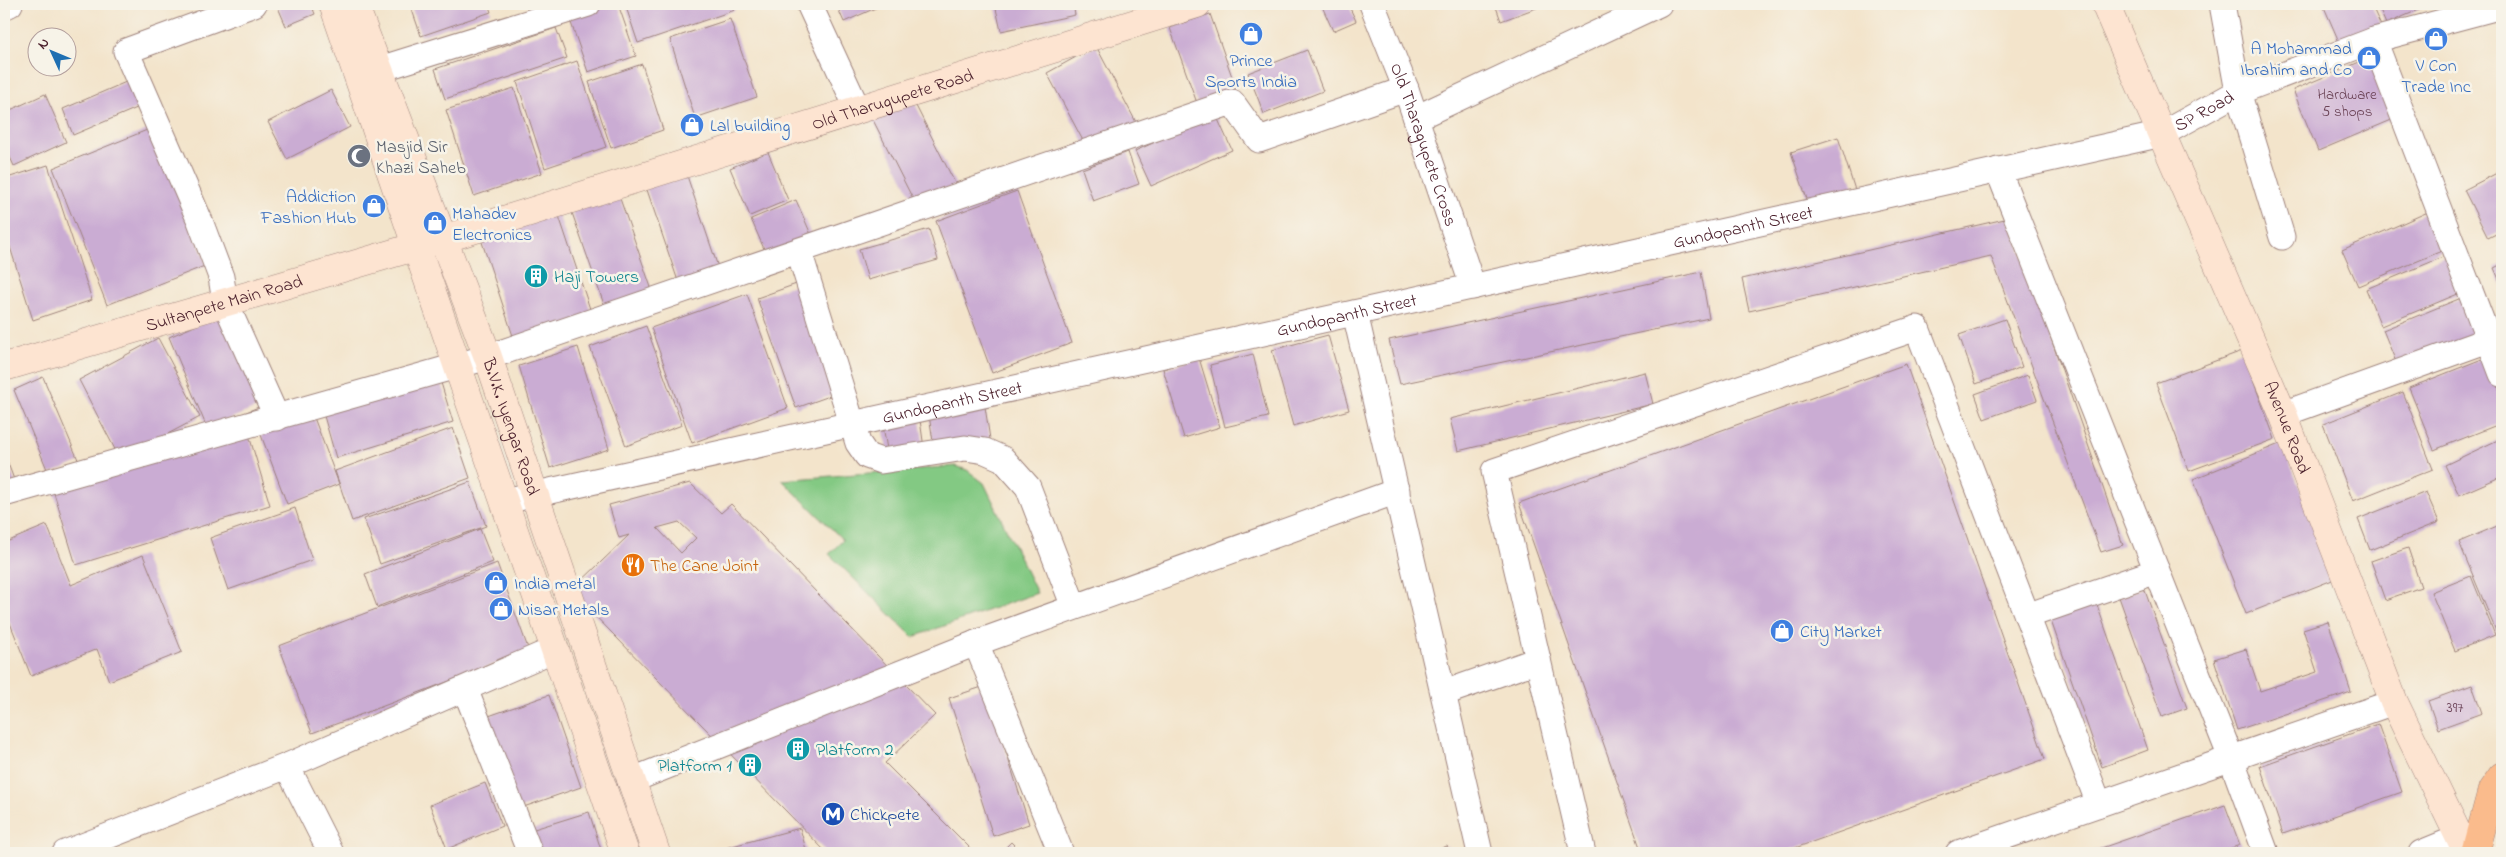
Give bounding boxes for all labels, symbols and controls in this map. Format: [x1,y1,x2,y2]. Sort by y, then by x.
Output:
shop icon: Prince Sports India [1238,21,1264,47]
shop icon: V Con Trade Inc [2423,26,2449,52]
north arrow [28,28,78,78]
text: N [33,33,55,55]
place label: A Mohammad Ibrahim and Co [2240,37,2352,84]
shop icon: A Mohammad Ibrahim and Co [2356,45,2382,71]
place label: Prince Sports India [1205,49,1297,96]
place label: V Con Trade Inc [2401,54,2471,101]
street label: Old Tharagupete Cross [1382,60,1463,230]
street label: Old Tharugupete Road [809,63,977,138]
house number: Hardware 5 shops [2317,84,2377,123]
street label: SP Road [2170,86,2239,140]
shop icon: Lal building [679,112,705,138]
place label: Lal building [710,114,790,141]
place label: Masjid Sir Khazi Saheb [376,135,466,182]
mosque icon: Masjid Sir Khazi Saheb [346,143,372,169]
place label: Addiction Fashion Hub [260,185,356,232]
shop icon: Addiction Fashion Hub [361,193,387,219]
street label: Gundopanth Street [1671,201,1816,257]
place label: Mahadev Electronics [452,202,532,249]
shop icon: Mahadev Electronics [422,210,448,236]
building icon: Haji Towers [523,263,549,289]
place label: Haji Towers [554,265,639,291]
street label: Sultanpete Main Road [143,269,306,340]
street label: Gundopanth Street [1274,288,1420,345]
street label: B.V.K. Iyengar Road [474,354,545,499]
street label: Gundopanth Street [880,376,1025,432]
street label: Avenue Road [2255,378,2316,478]
restaurant icon: The Cane Joint [620,552,646,578]
place label: The Cane Joint [650,554,759,580]
shop icon: India metal [483,570,509,596]
place label: India metal [514,572,596,598]
shop icon: Nisar Metals [488,596,514,622]
place label: Nisar Metals [518,598,609,624]
shop icon: City Market [1769,618,1795,644]
place label: City Market [1800,620,1882,646]
house number: 397 [2447,697,2463,719]
building icon: Platform 2 [785,736,811,762]
place label: Platform 2 [816,738,894,764]
building icon: Platform 1 [737,752,763,778]
place label: Platform 1 [657,754,732,780]
metro station icon: Chickpete [820,801,846,827]
place label: Chickpete [850,803,920,829]

